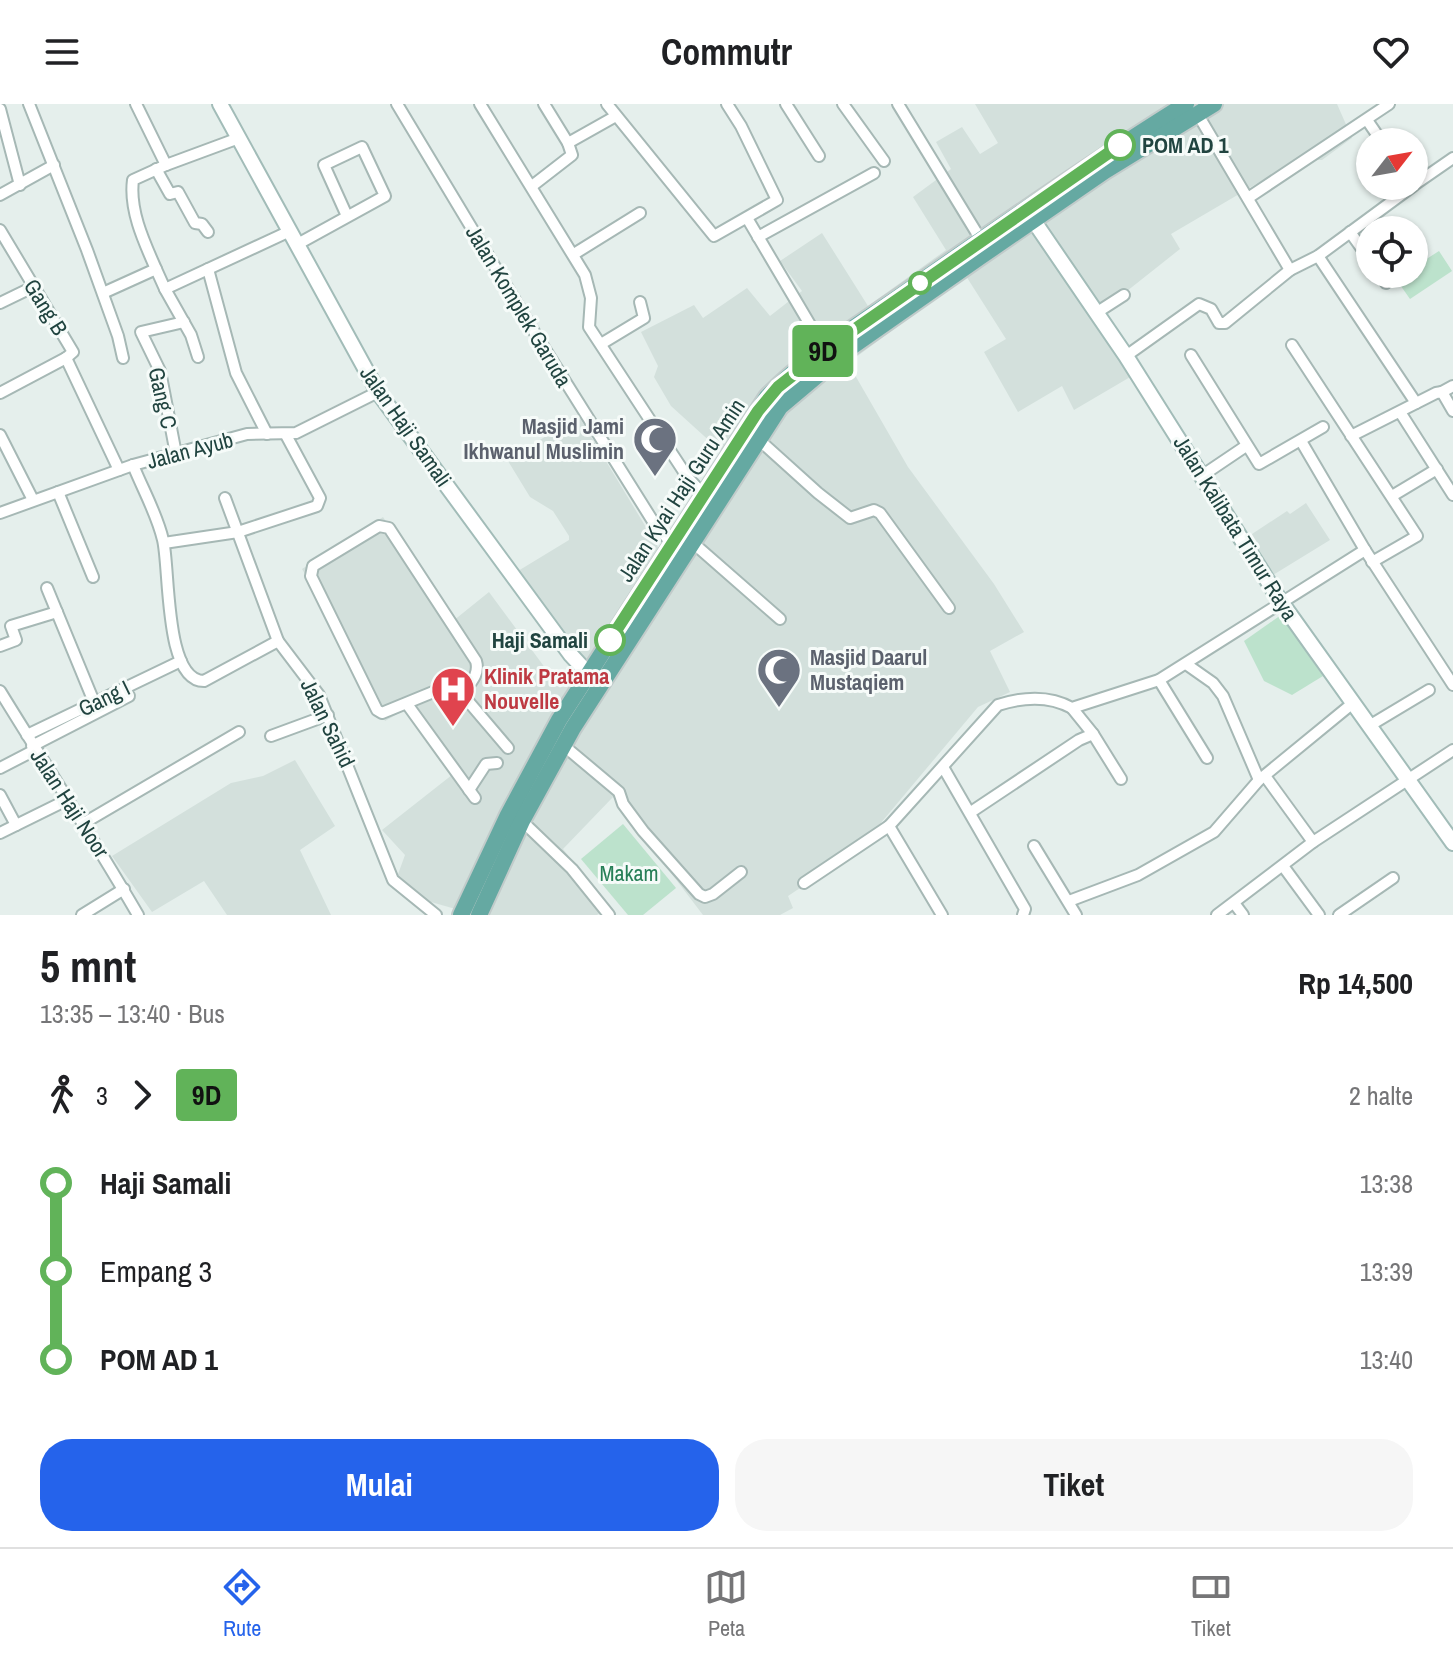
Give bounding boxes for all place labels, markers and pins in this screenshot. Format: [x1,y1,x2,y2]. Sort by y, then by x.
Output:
marker: POM AD 1 [1105,130,1135,160]
place label: POM AD 1 [1142,130,1230,160]
unlabelled marker [909,272,931,294]
place label: Masjid Jami Ikhwanul Muslimin [464,411,624,466]
mosque icon: Masjid Jami Ikhwanul Muslimin [631,415,679,478]
place label: Haji Samali [492,625,588,655]
marker: Haji Samali [595,625,625,655]
place label: Masjid Daarul Mustaqiem [810,642,927,697]
mosque icon: Masjid Daarul Mustaqiem [755,646,803,709]
place label: Klinik Pratama Nouvelle [484,661,609,716]
hospital icon: Klinik Pratama Nouvelle [429,665,477,728]

